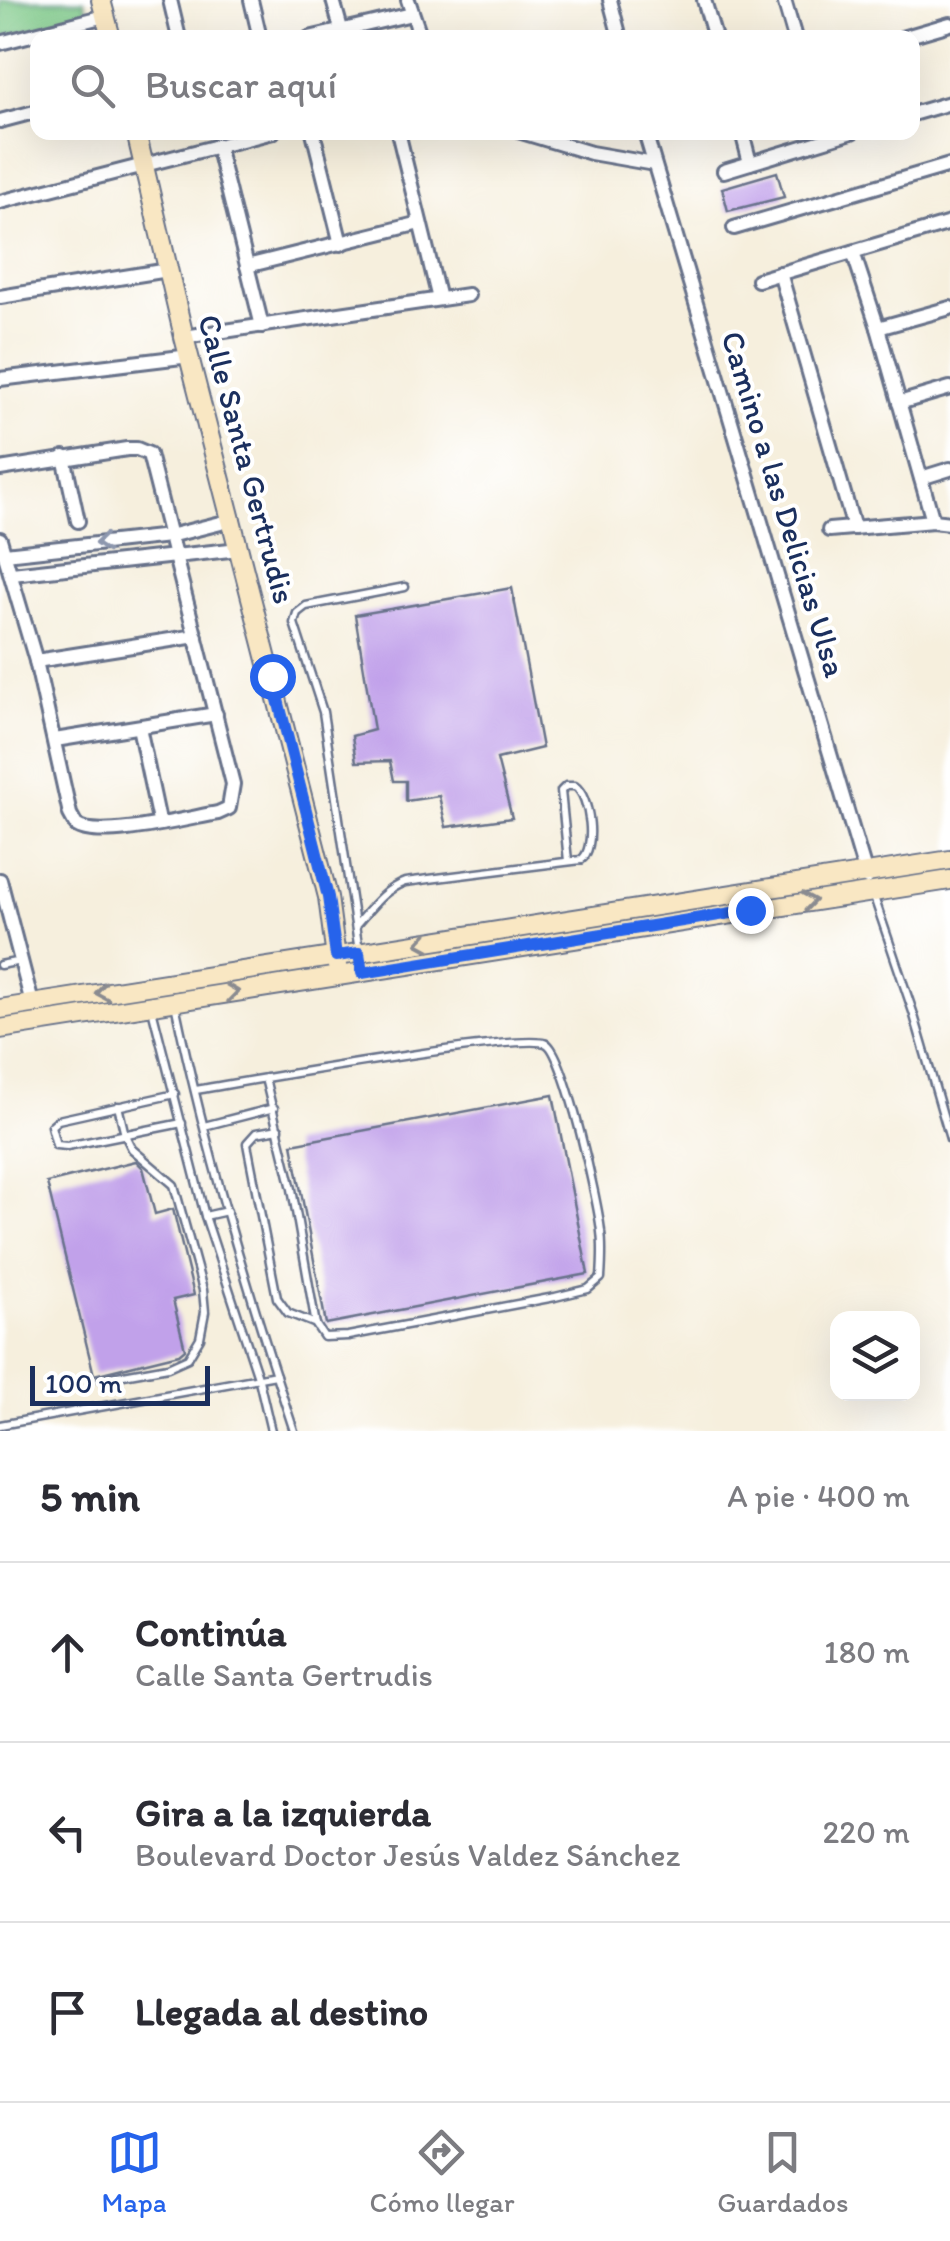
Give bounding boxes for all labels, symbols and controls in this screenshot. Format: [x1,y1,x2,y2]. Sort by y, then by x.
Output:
search box [30,30,920,140]
icon: search [65,58,120,113]
text: Buscar aquí [145,62,337,108]
street label: Calle Santa Gertrudis [190,310,304,608]
street label: Camino a las Delicias Ulsa [713,327,855,682]
one-way arrow [94,532,110,553]
route start [250,654,296,700]
route end [728,888,774,934]
one-way arrow [800,891,817,912]
one-way arrow [415,931,432,952]
one-way arrow [94,981,110,1002]
one-way arrow [224,983,240,1004]
map controls [830,1311,920,1401]
button: layers [830,1311,920,1401]
scale bar [30,1361,210,1406]
text: 100 m [45,1366,122,1400]
text: 5 min [40,1471,140,1522]
text: A pie · 400 m [727,1477,910,1515]
text: Continúa [135,1610,287,1656]
icon: ahead [40,1625,95,1680]
text: 180 m [824,1633,910,1671]
text: Calle Santa Gertrudis [135,1656,433,1694]
text: Gira a la izquierda [135,1790,431,1836]
icon: left [40,1805,95,1860]
text: 220 m [823,1813,910,1851]
text: Boulevard Doctor Jesús Valdez Sánchez [135,1836,680,1874]
icon: arrive [40,1985,95,2040]
text: Llegada al destino [135,1989,428,2035]
tab: Mapa [101,2125,167,2219]
tab: Cómo llegar [369,2125,514,2219]
tab: Guardados [717,2125,849,2219]

